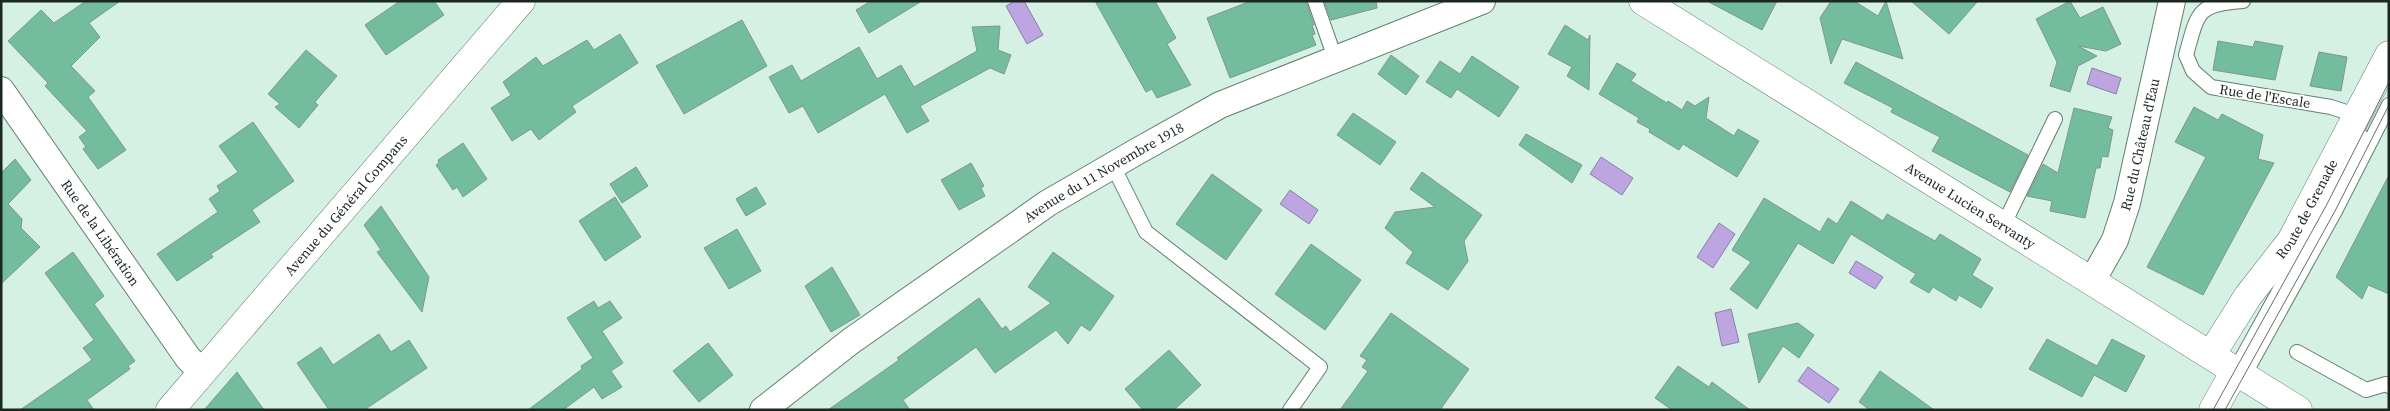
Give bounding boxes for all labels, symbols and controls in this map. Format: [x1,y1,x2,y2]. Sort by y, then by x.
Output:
street label: Rue du Château d'Eau [2115,76,2165,213]
street label: Rue de l'Escale [2218,79,2312,113]
street label: Avenue du 11 Novembre 1918 [1020,117,1187,227]
street label: Avenue du Général Compans [280,130,412,280]
street label: Route de Grenade [2271,156,2342,263]
street label: Avenue Lucien Servanty [1902,157,2040,254]
street label: Rue de la Libération [56,175,145,290]

